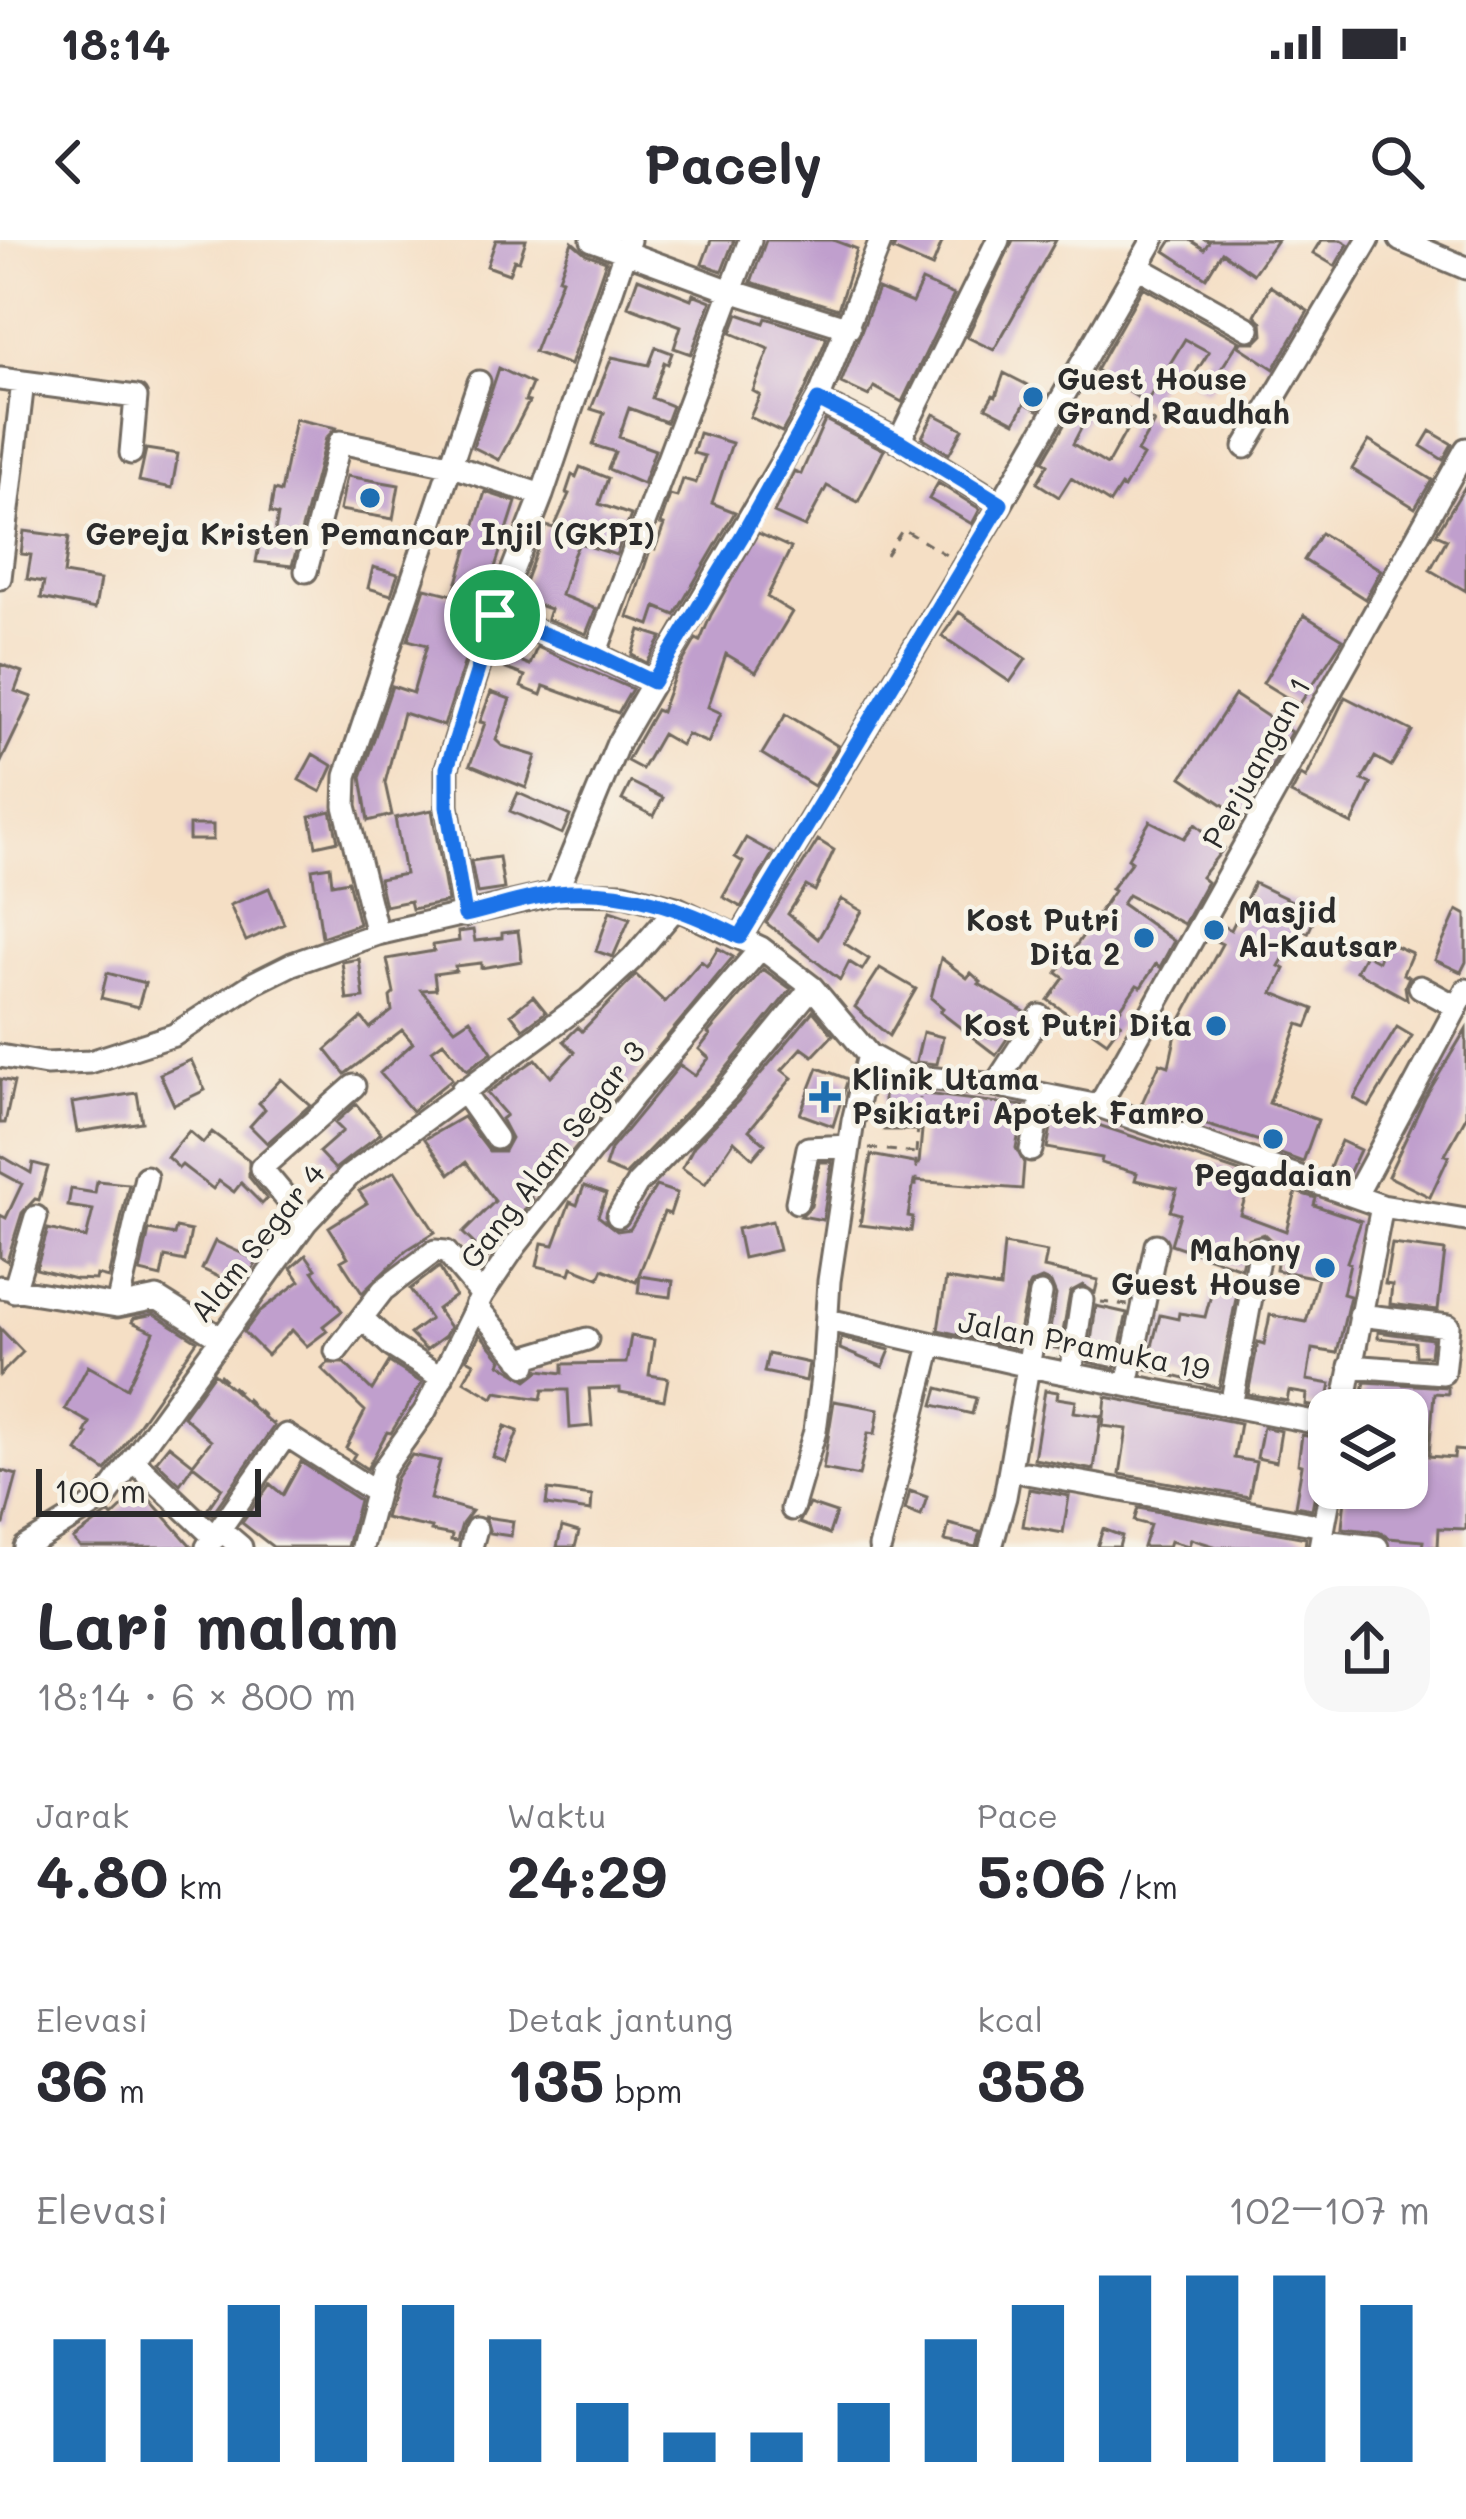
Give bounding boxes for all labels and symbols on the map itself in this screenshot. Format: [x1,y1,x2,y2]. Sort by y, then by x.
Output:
place label: Guest House Grand Raudhah [1057,358,1290,432]
marker: Guest House Grand Raudhah [1020,384,1046,410]
marker: Gereja Kristen Pemancar Injil (GKPI) [357,485,383,511]
place label: Gereja Kristen Pemancar Injil (GKPI) [85,513,655,553]
pin [444,564,546,666]
street label: Perjuangan 1 [1192,669,1319,855]
place label: Masjid Al-Kautsar [1238,891,1398,965]
place label: Kost Putri Dita 2 [966,899,1120,973]
marker: Masjid Al-Kautsar [1201,917,1227,943]
marker: Kost Putri Dita 2 [1131,925,1157,951]
place label: Kost Putri Dita [964,1004,1192,1044]
marker: Kost Putri Dita [1203,1013,1229,1039]
street label: Gang Alam Segar 3 [450,1032,653,1276]
place label: Klinik Utama Psikiatri Apotek Famro [852,1058,1204,1132]
marker: Klinik Utama Psikiatri Apotek Famro [809,1081,841,1113]
marker: Pegadaian [1260,1126,1286,1152]
street label: Alam Segar 4 [180,1153,333,1330]
place label: Pegadaian [1194,1154,1352,1194]
place label: Mahony Guest House [1111,1229,1301,1303]
marker: Mahony Guest House [1312,1255,1338,1281]
street label: Jalan Pramuka 19 [955,1300,1214,1388]
scale bar [36,1463,261,1516]

